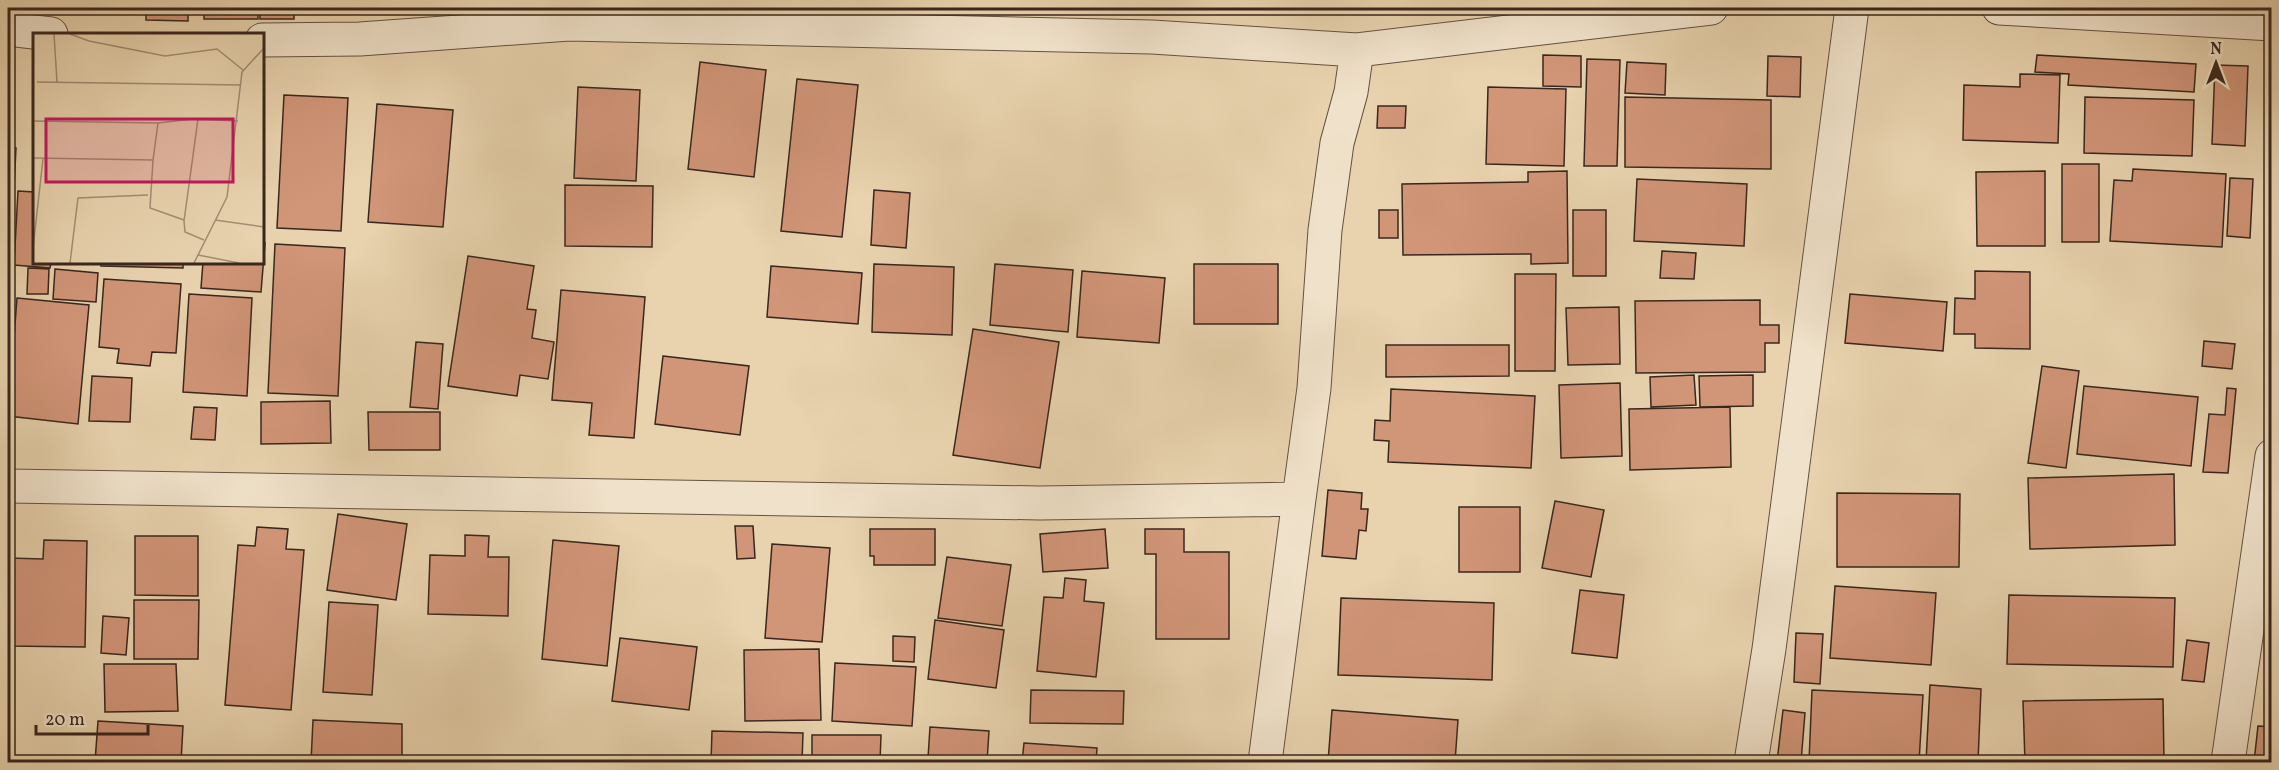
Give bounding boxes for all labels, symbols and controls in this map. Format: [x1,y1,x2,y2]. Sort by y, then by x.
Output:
inset map [33,33,264,264]
north arrow [2186,33,2246,93]
text: N [2210,39,2222,61]
scale bar [36,698,148,736]
text: 20 m [45,708,85,733]

